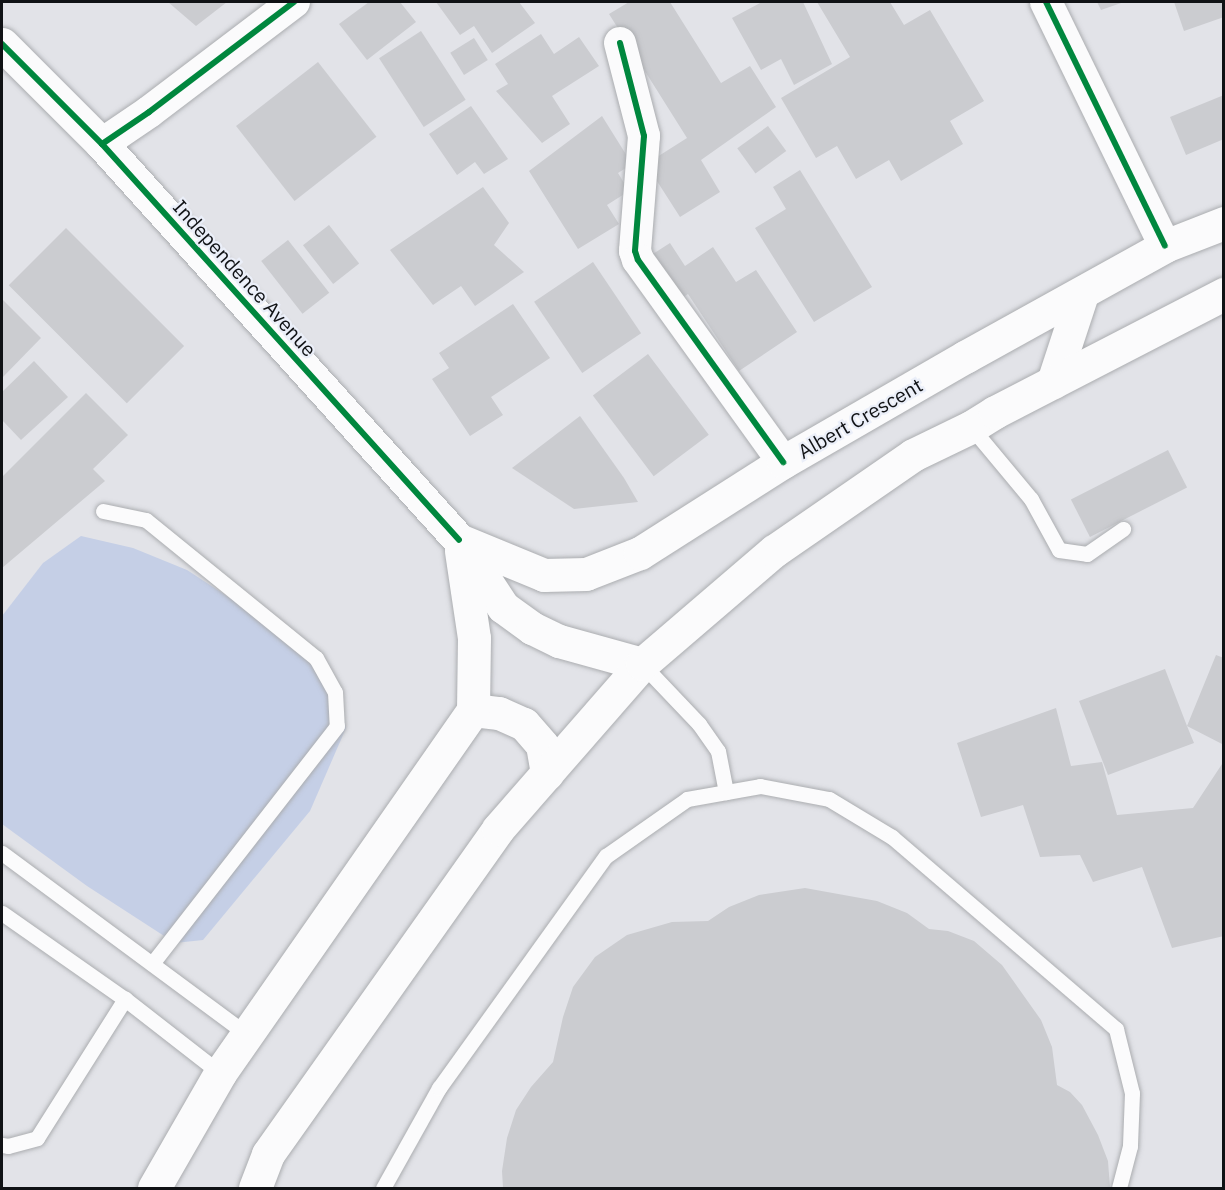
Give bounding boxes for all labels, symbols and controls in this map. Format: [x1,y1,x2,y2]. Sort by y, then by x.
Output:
street label: Independence Avenue [168,195,322,361]
street label: Albert Crescent [794,373,926,463]

